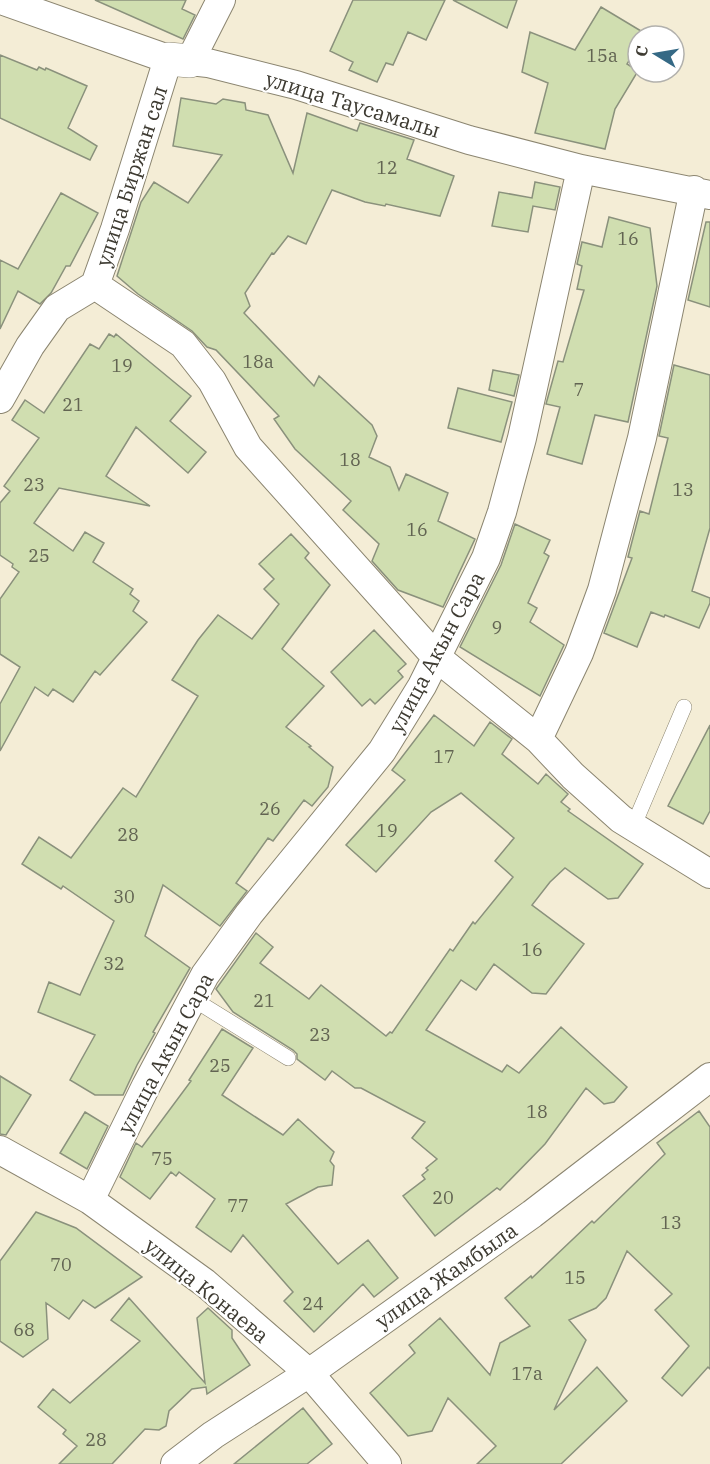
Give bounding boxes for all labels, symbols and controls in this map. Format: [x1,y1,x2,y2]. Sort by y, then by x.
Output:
north arrow [626,24,686,84]
house number: 15а [586,44,618,67]
text: С [630,44,652,58]
street label: улица Таусамалы [262,64,444,144]
street label: улица Биржан сал [89,82,173,270]
house number: 12 [376,156,398,179]
house number: 16 [617,227,639,250]
house number: 18а [242,350,274,373]
house number: 19 [111,354,133,377]
house number: 7 [574,378,584,401]
house number: 21 [62,393,84,416]
house number: 18 [339,448,361,471]
house number: 23 [23,473,45,496]
house number: 13 [672,478,694,501]
house number: 16 [406,518,428,541]
house number: 25 [28,544,50,567]
street label: улица Акын Сара [382,567,490,737]
house number: 9 [492,616,502,639]
house number: 17 [433,745,455,768]
house number: 26 [259,797,281,820]
house number: 19 [376,819,398,842]
house number: 28 [117,823,139,846]
house number: 30 [113,885,135,908]
house number: 16 [521,938,543,961]
house number: 32 [103,952,125,975]
street label: улица Акын Сара [111,968,219,1138]
house number: 21 [253,989,275,1012]
house number: 23 [309,1023,331,1046]
house number: 25 [209,1054,231,1077]
house number: 18 [526,1100,548,1123]
house number: 75 [151,1147,173,1170]
house number: 20 [432,1186,454,1209]
house number: 77 [227,1194,249,1217]
house number: 13 [660,1211,682,1234]
street label: улица Жамбыла [369,1216,523,1334]
street label: улица Конаева [139,1231,275,1349]
house number: 70 [50,1253,72,1276]
house number: 15 [564,1266,586,1289]
house number: 24 [302,1292,324,1315]
house number: 68 [13,1318,35,1341]
house number: 17а [511,1362,543,1385]
house number: 28 [85,1428,107,1451]

